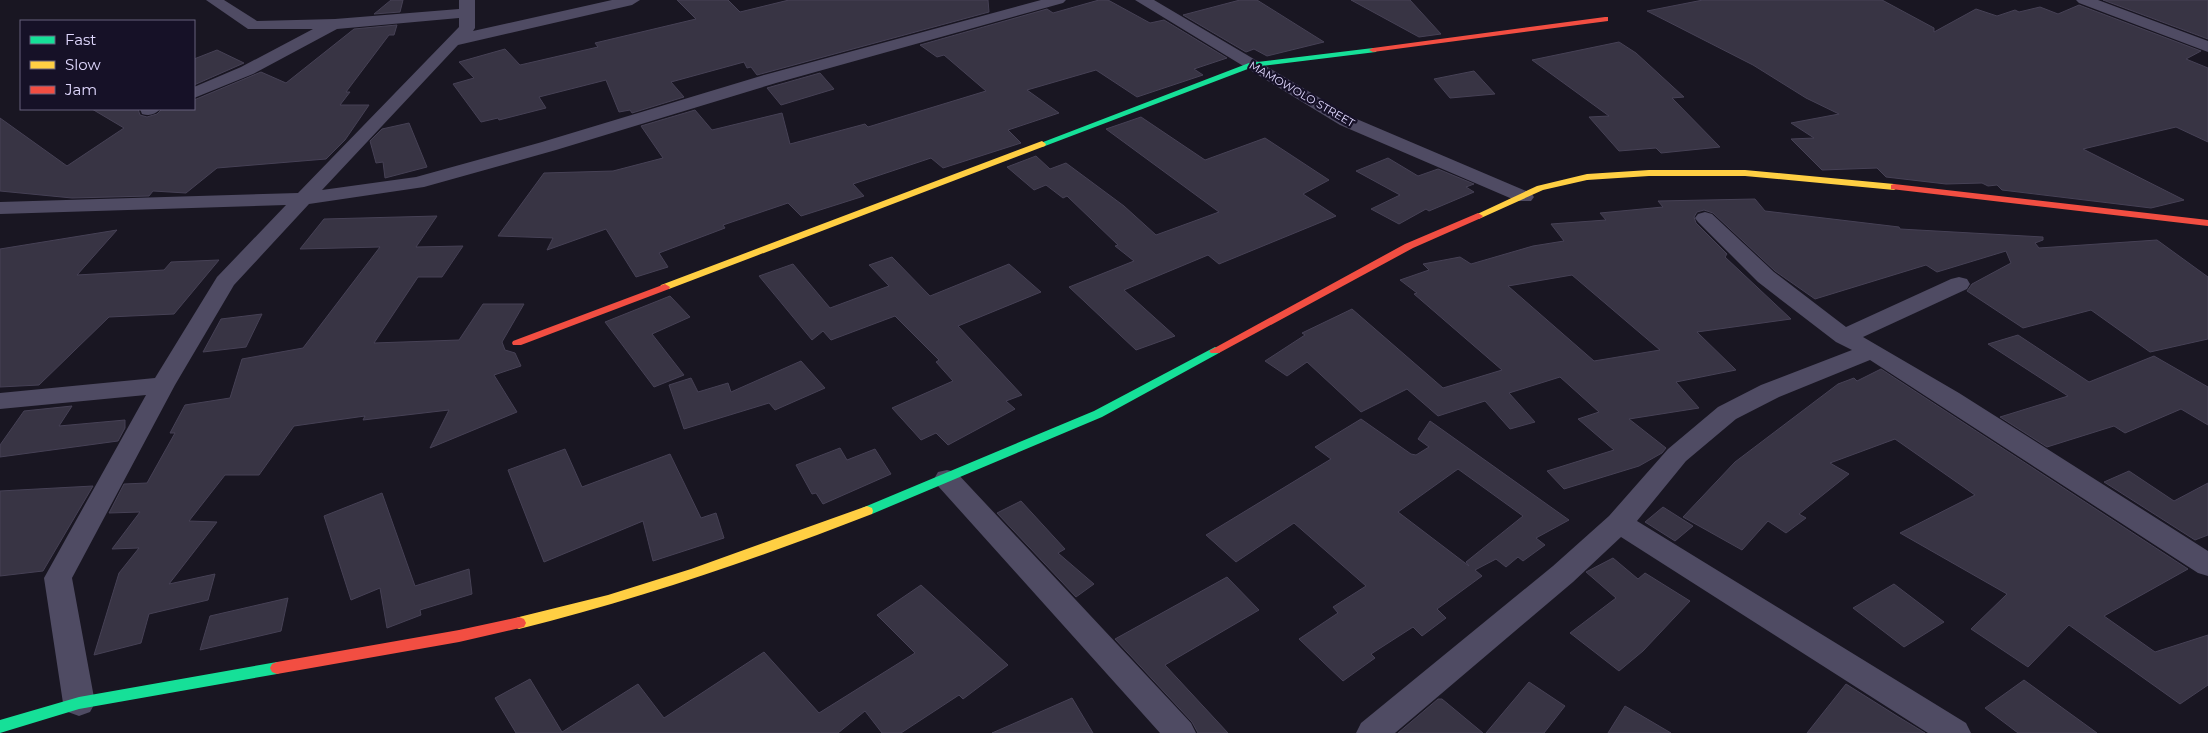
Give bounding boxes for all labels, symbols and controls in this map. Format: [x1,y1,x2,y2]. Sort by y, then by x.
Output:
legend [20,20,195,110]
text: Fast [65,30,96,49]
text: Slow [65,55,101,74]
street label: MAMOWOLO STREET [1247,58,1358,130]
text: Jam [64,80,97,99]

